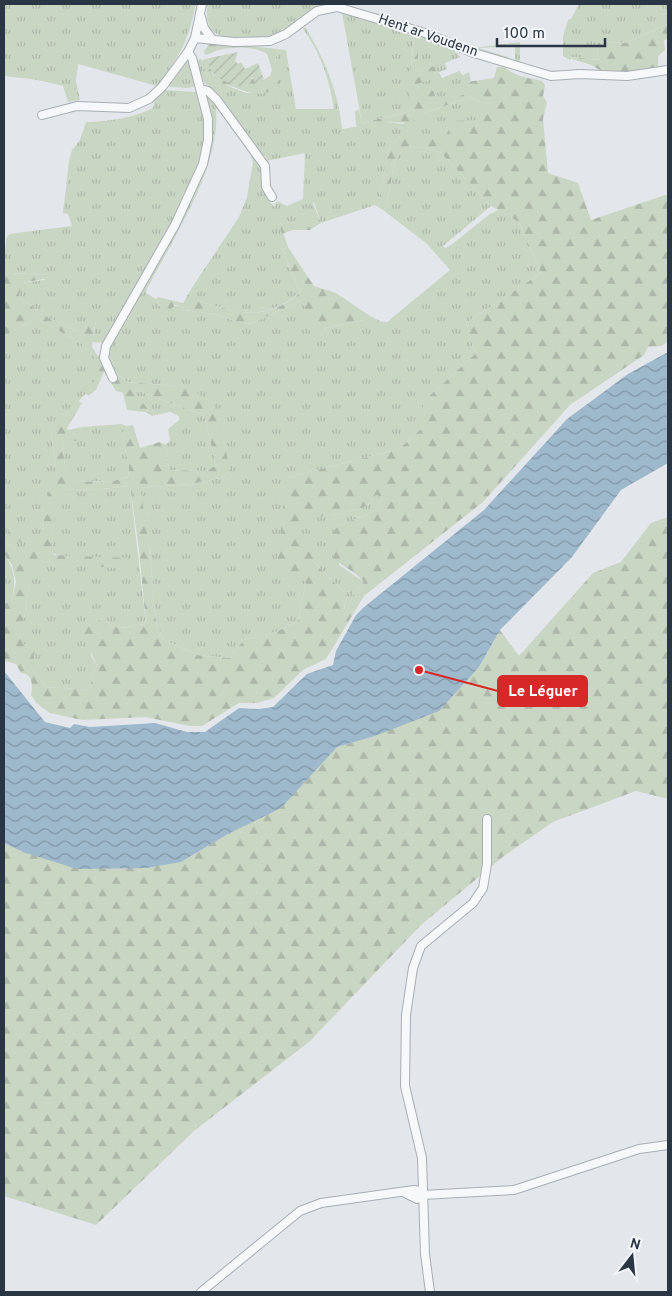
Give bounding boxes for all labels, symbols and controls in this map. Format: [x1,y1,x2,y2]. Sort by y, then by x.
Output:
street label: Hent ar Voudenn [376,11,480,61]
scale bar [497,15,604,47]
text: 100 m [504,25,545,44]
callout: Le Léguer [498,676,587,706]
text: Le Léguer [508,683,578,702]
north arrow [607,1231,657,1281]
text: N [628,1235,642,1255]

